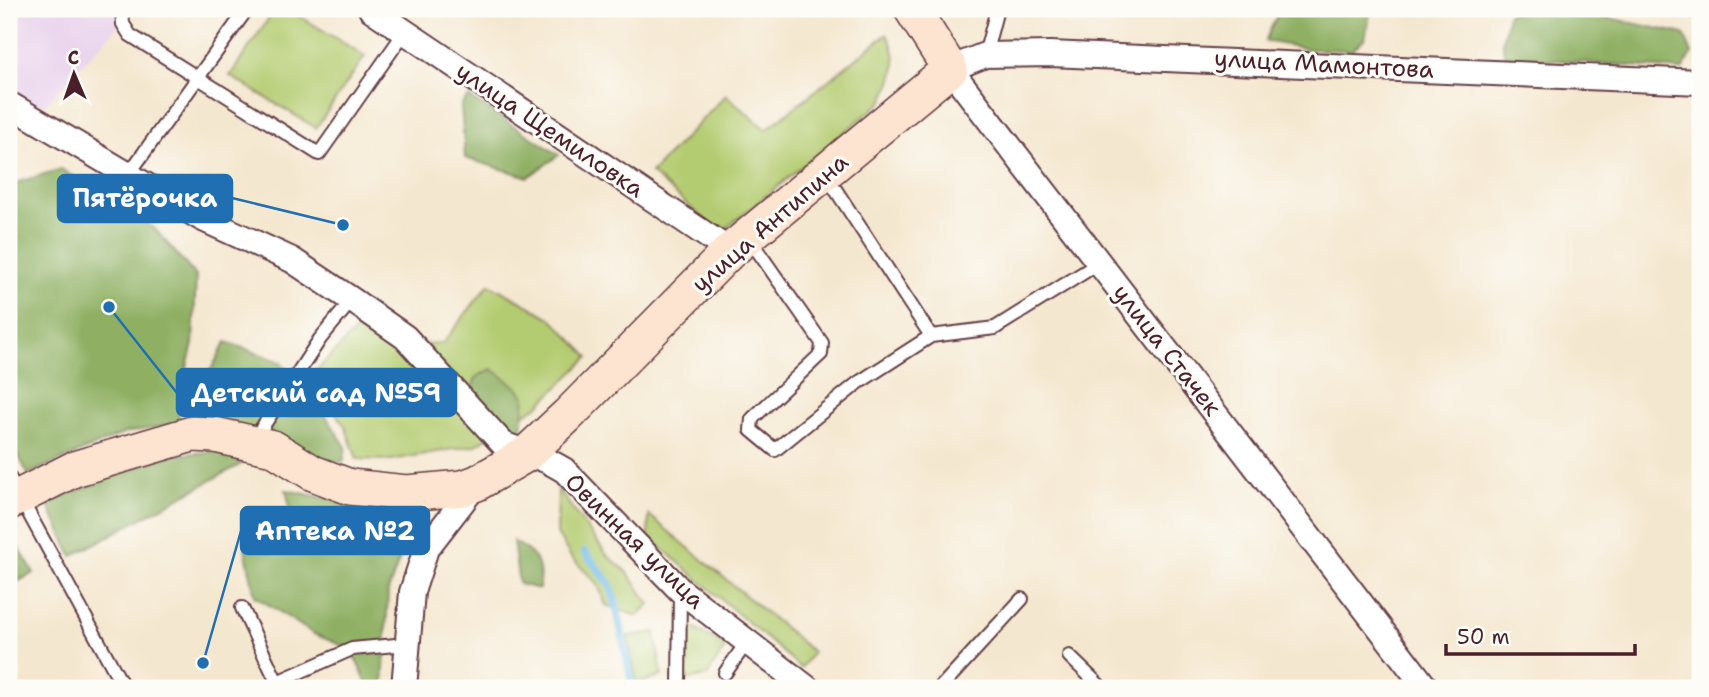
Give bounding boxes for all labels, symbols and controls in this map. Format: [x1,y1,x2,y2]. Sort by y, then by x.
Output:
north arrow [38,38,108,108]
street label: улица Мамонтова [1213,42,1435,86]
text: С [67,45,80,70]
street label: улица Щемиловка [450,55,650,205]
street label: улица Антипина [685,146,855,300]
callout: Пятёрочка [58,175,232,222]
text: Пятёрочка [72,180,218,215]
street label: улица Стачек [1106,278,1229,423]
callout: Детский сад №59 [177,369,456,416]
text: Детский сад №59 [191,375,441,410]
street label: Овинная улица [558,466,712,616]
callout: Аптека №2 [241,507,429,554]
text: Аптека №2 [255,513,415,548]
scale bar [1446,613,1636,657]
text: 50 m [1457,623,1510,651]

